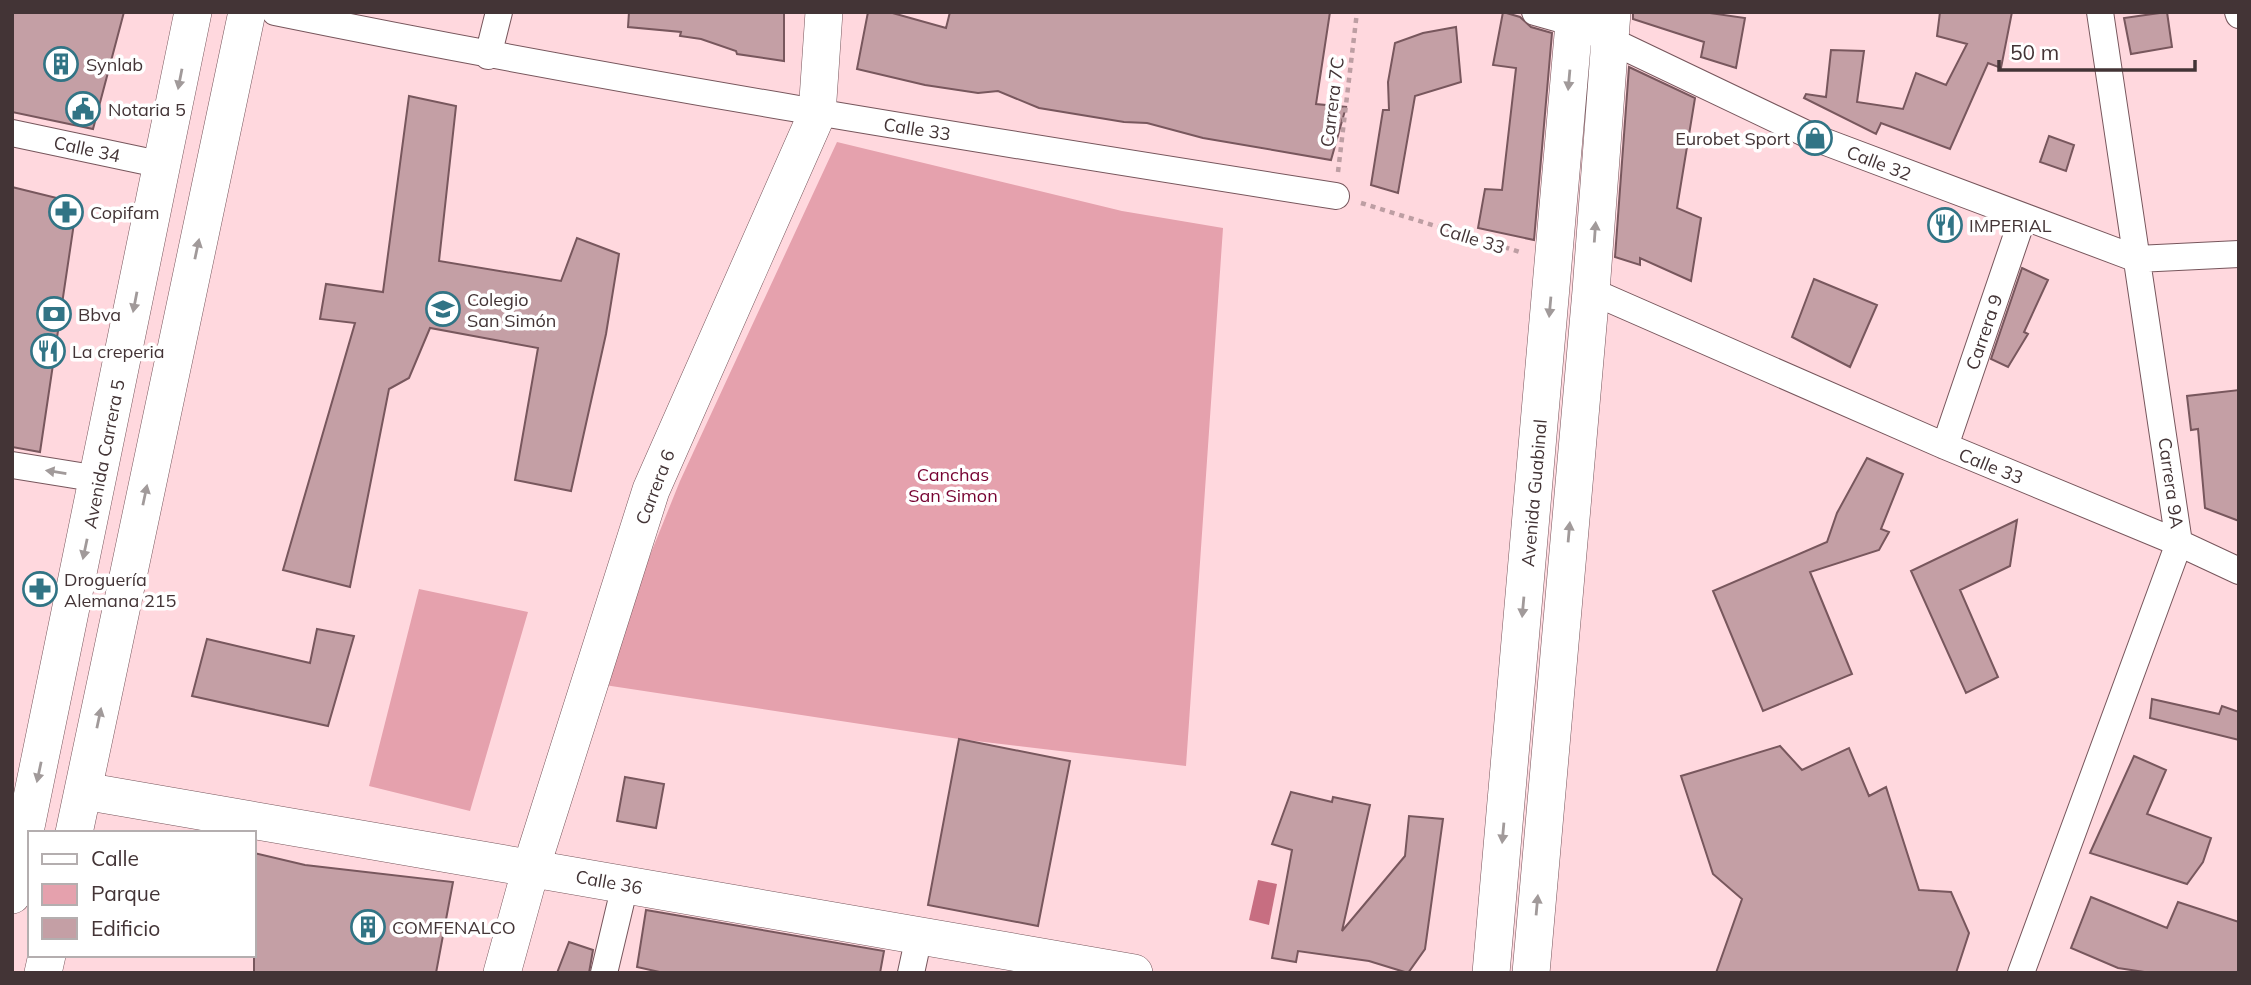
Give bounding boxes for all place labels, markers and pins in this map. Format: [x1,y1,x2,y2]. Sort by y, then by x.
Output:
building icon: Synlab [42,45,80,83]
place label: Synlab [86,53,143,76]
public building icon: Notaria 5 [64,90,102,128]
place label: Notaria 5 [108,98,186,121]
shop icon: Eurobet Sport [1796,119,1834,157]
place label: Eurobet Sport [1675,127,1790,150]
pharmacy icon: Copifam [47,193,85,231]
place label: Copifam [90,201,160,224]
restaurant icon: IMPERIAL [1926,206,1964,244]
place label: IMPERIAL [1969,214,2052,237]
place label: Colegio San Simón [467,288,556,332]
school or university icon: Colegio San Simón [424,290,462,328]
bank icon: Bbva [35,295,73,333]
place label: Bbva [78,303,121,326]
restaurant icon: La creperia [29,332,67,370]
place label: La creperia [72,340,165,363]
place label: Droguería Alemana 215 [64,568,177,612]
pharmacy icon: Droguería Alemana 215 [21,570,59,608]
building icon: COMFENALCO [349,908,387,946]
place label: COMFENALCO [392,916,516,939]

